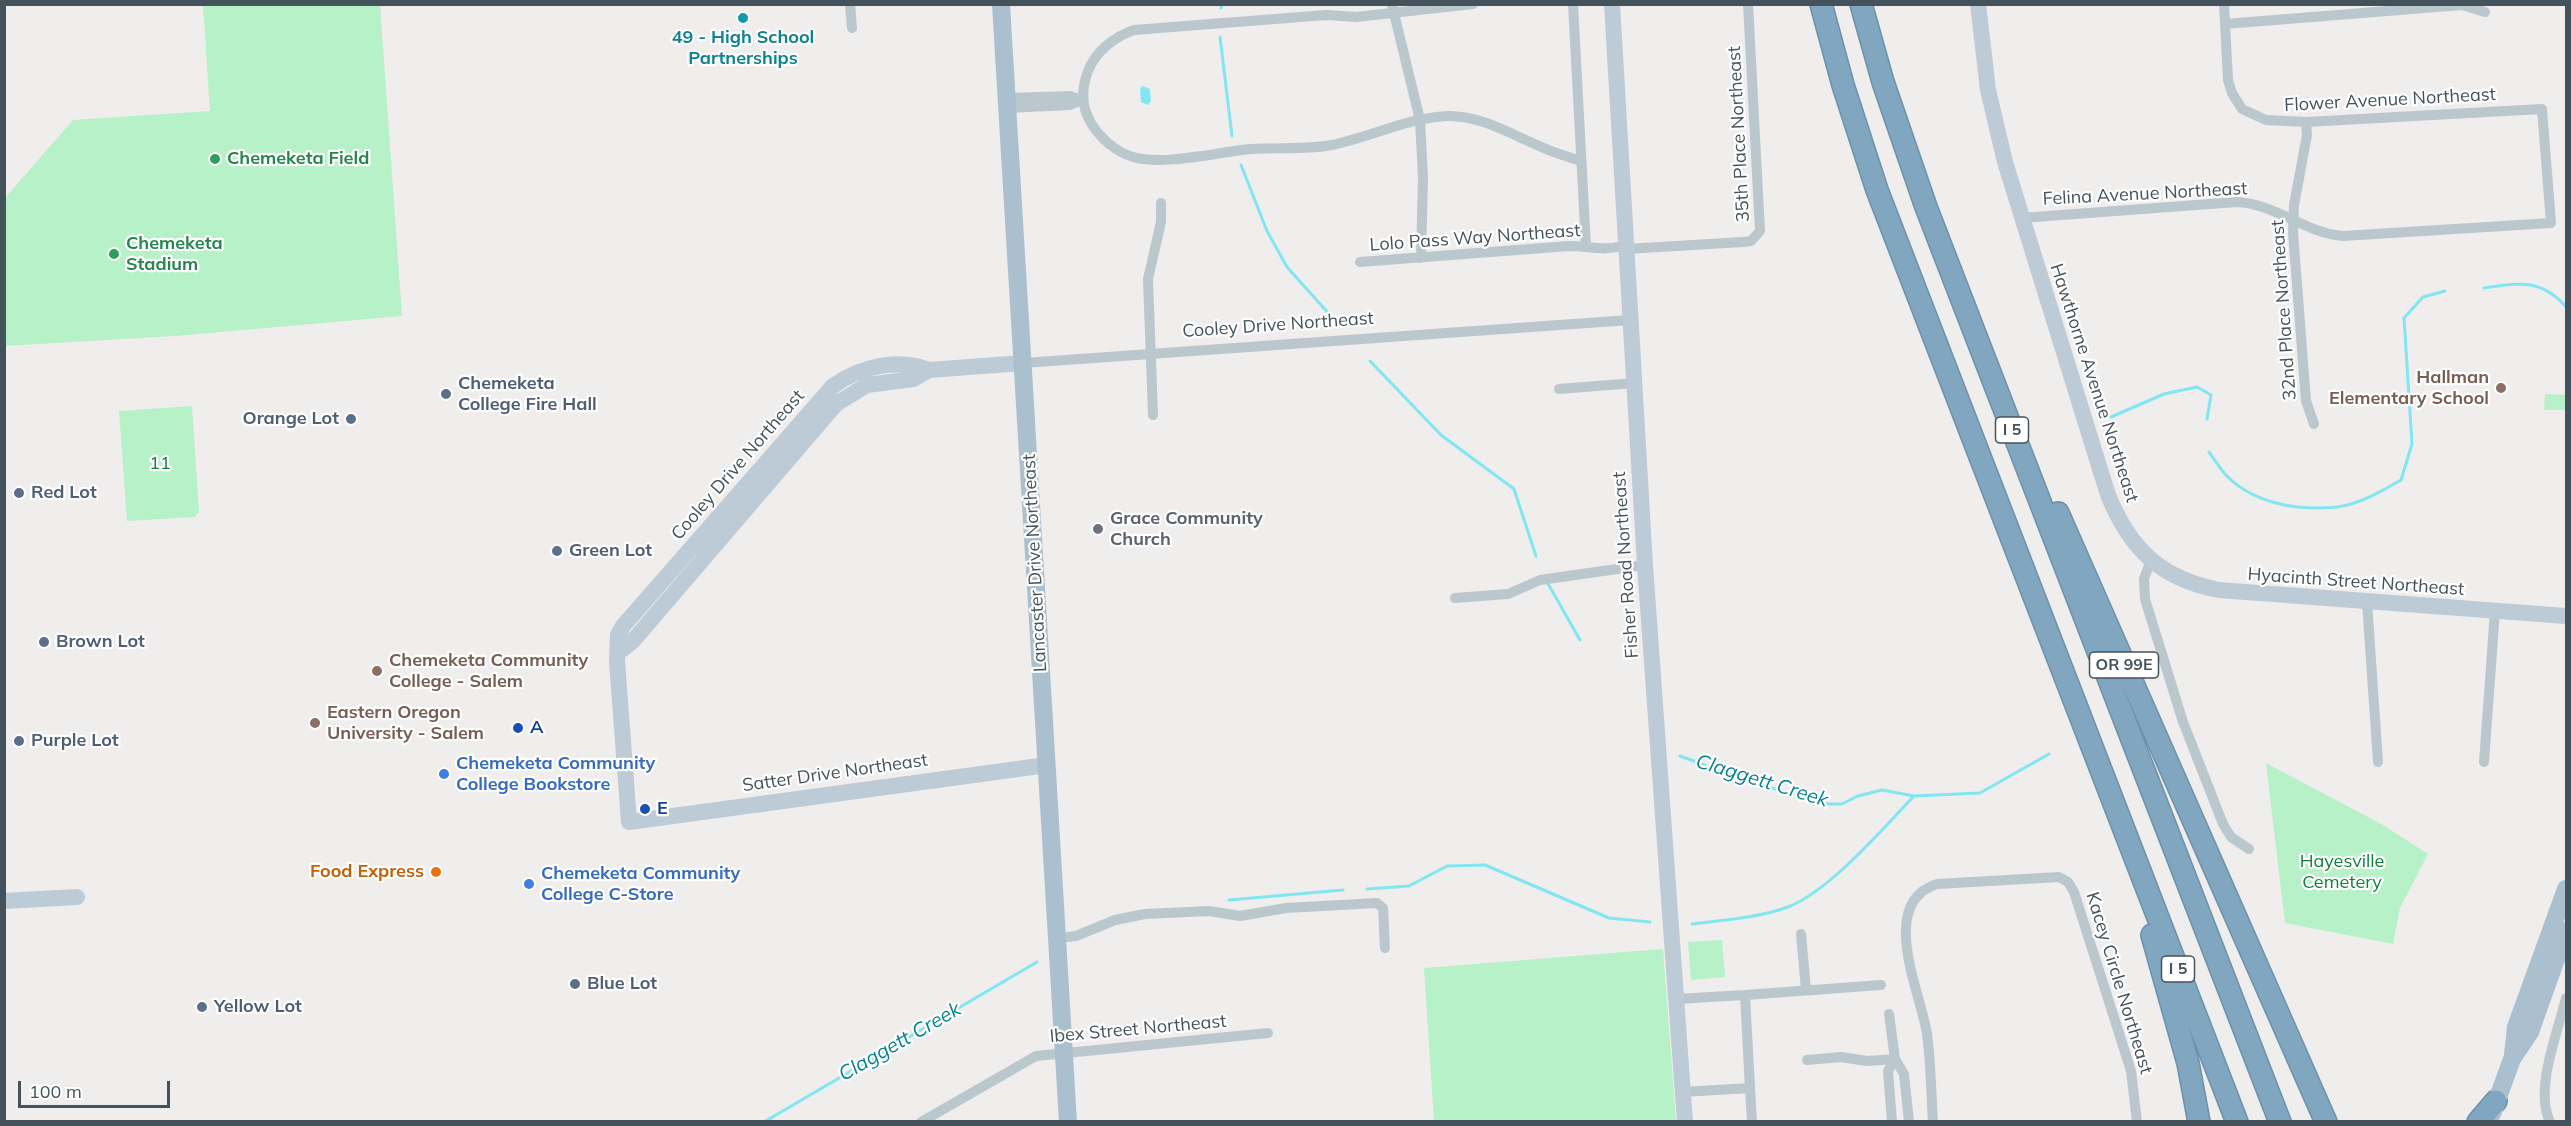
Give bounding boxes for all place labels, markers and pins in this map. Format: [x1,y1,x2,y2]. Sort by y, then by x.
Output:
marker: 49 - High School Partnerships [736,11,750,25]
place label: 49 - High School Partnerships [672,27,814,70]
place label: Chemeketa Field [227,148,369,170]
marker: Chemeketa Field [208,152,222,166]
place label: Chemeketa Stadium [126,233,223,276]
marker: Chemeketa Stadium [107,247,121,261]
place label: Hallman Elementary School [2329,367,2489,410]
place label: Chemeketa College Fire Hall [458,373,597,416]
marker: Hallman Elementary School [2494,381,2508,395]
marker: Chemeketa College Fire Hall [439,387,453,401]
place label: Orange Lot [242,408,339,430]
marker: Orange Lot [344,412,358,426]
place label: Red Lot [31,482,97,504]
marker: Red Lot [12,486,26,500]
place label: Grace Community Church [1110,508,1263,550]
marker: Grace Community Church [1091,522,1105,536]
place label: Green Lot [569,540,652,562]
marker: Green Lot [550,544,564,558]
place label: Brown Lot [56,631,145,653]
marker: Brown Lot [37,635,51,649]
place label: Chemeketa Community College - Salem [389,650,588,692]
marker: Chemeketa Community College - Salem [370,664,384,678]
place label: Eastern Oregon University - Salem [327,702,484,744]
marker: Eastern Oregon University - Salem [308,716,322,730]
place label: A [530,717,543,739]
marker: A [511,721,525,735]
place label: Purple Lot [31,730,119,752]
marker: Purple Lot [12,734,26,748]
place label: Chemeketa Community College Bookstore [456,753,655,795]
marker: Chemeketa Community College Bookstore [437,767,451,781]
place label: E [657,798,668,820]
marker: E [638,802,652,816]
place label: Food Express [310,861,424,883]
place label: Chemeketa Community College C-Store [541,863,740,906]
marker: Food Express [429,865,443,879]
marker: Chemeketa Community College C-Store [522,877,536,891]
place label: Blue Lot [587,973,657,995]
marker: Blue Lot [568,977,582,991]
place label: Yellow Lot [214,996,302,1018]
marker: Yellow Lot [195,1000,209,1014]

